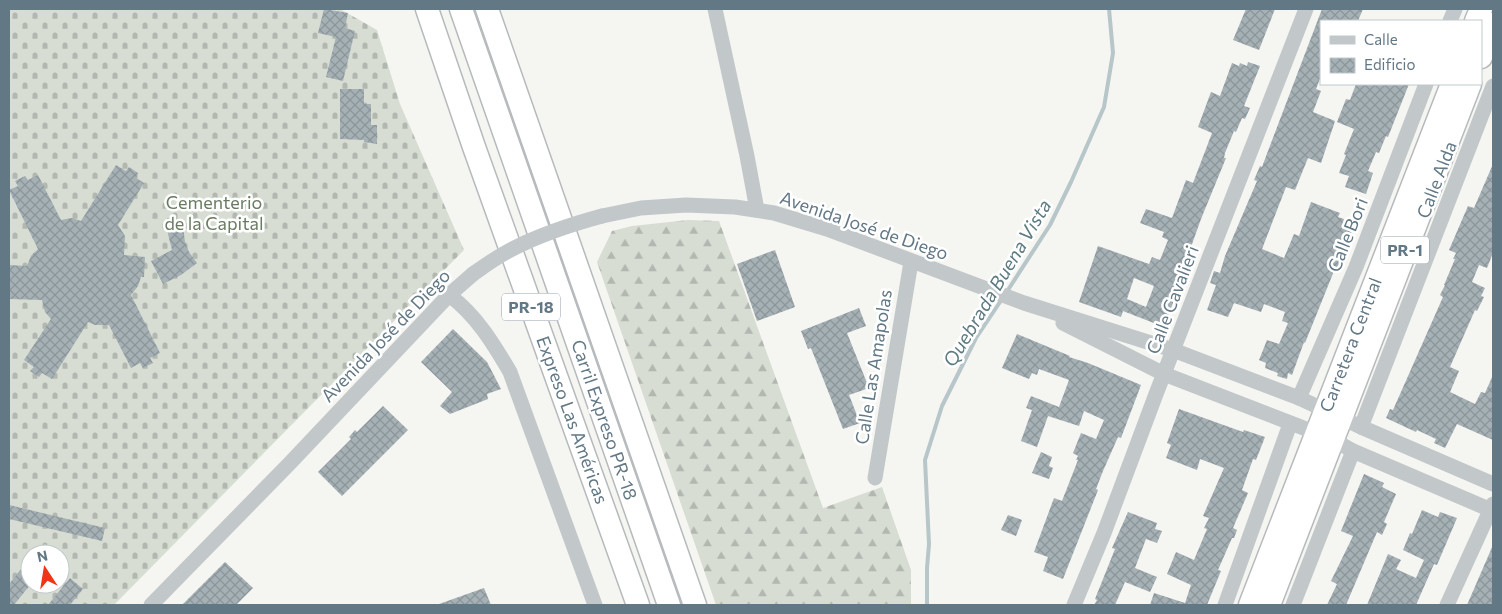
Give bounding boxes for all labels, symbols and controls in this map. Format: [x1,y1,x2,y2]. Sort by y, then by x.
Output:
legend [1320,20,1482,85]
text: Calle [1364,30,1398,48]
text: Edificio [1364,55,1415,73]
street label: Calle Alda [1411,138,1461,221]
street label: Avenida José de Diego [777,186,951,264]
park label: Cementerio de la Capital [164,191,264,234]
street label: Calle Bori [1322,194,1372,275]
water label: Quebrada Buena Vista [938,195,1056,370]
road number: PR-1 [1381,236,1429,264]
street label: Calle Cavalieri [1141,242,1203,357]
street label: Avenida José de Diego [316,264,454,406]
street label: Carretera Central [1314,274,1386,415]
street label: Calle Las Amapolas [850,288,896,446]
road number: PR-18 [502,294,560,320]
street label: Expreso Las Américas [532,333,614,507]
street label: Carril Expreso PR-18 [567,337,643,503]
north arrow [20,544,70,594]
text: N [35,546,49,565]

